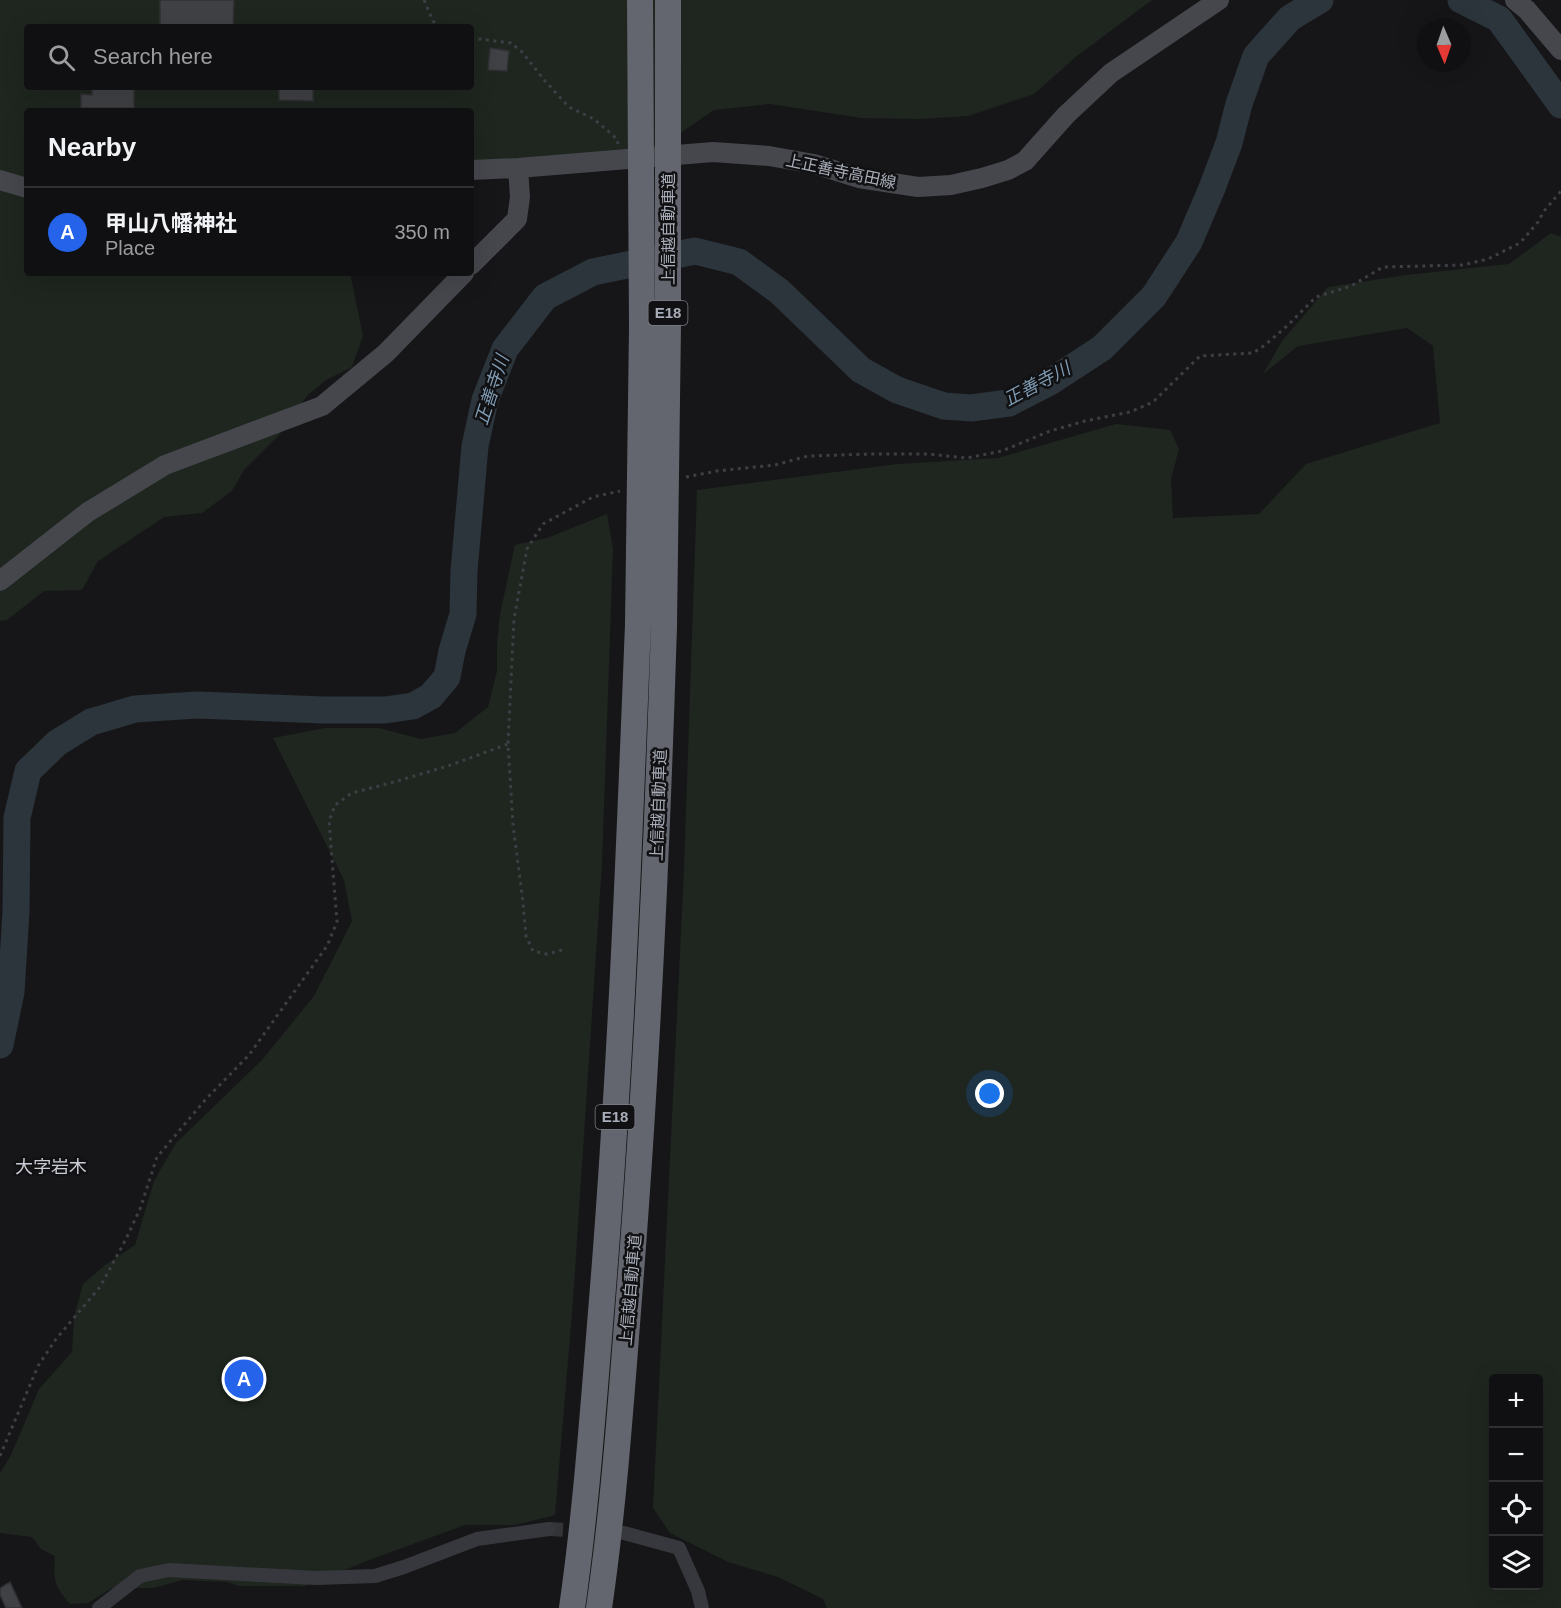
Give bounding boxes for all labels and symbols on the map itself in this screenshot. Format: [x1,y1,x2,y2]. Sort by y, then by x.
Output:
north arrow [1417,18,1471,72]
street label: 上正善寺高田線 [784,152,897,191]
street label: 上信越自動車道 [660,173,677,285]
road number: E18 [648,301,688,325]
water label: 正善寺川 [471,351,513,427]
water label: 正善寺川 [1001,357,1075,410]
street label: 上信越自動車道 [648,749,669,861]
your location [975,1079,1004,1108]
road number: E18 [596,1105,634,1129]
district label: 大字岩木 [15,1157,87,1177]
street label: 上信越自動車道 [617,1234,644,1347]
pin: A [224,1356,264,1402]

